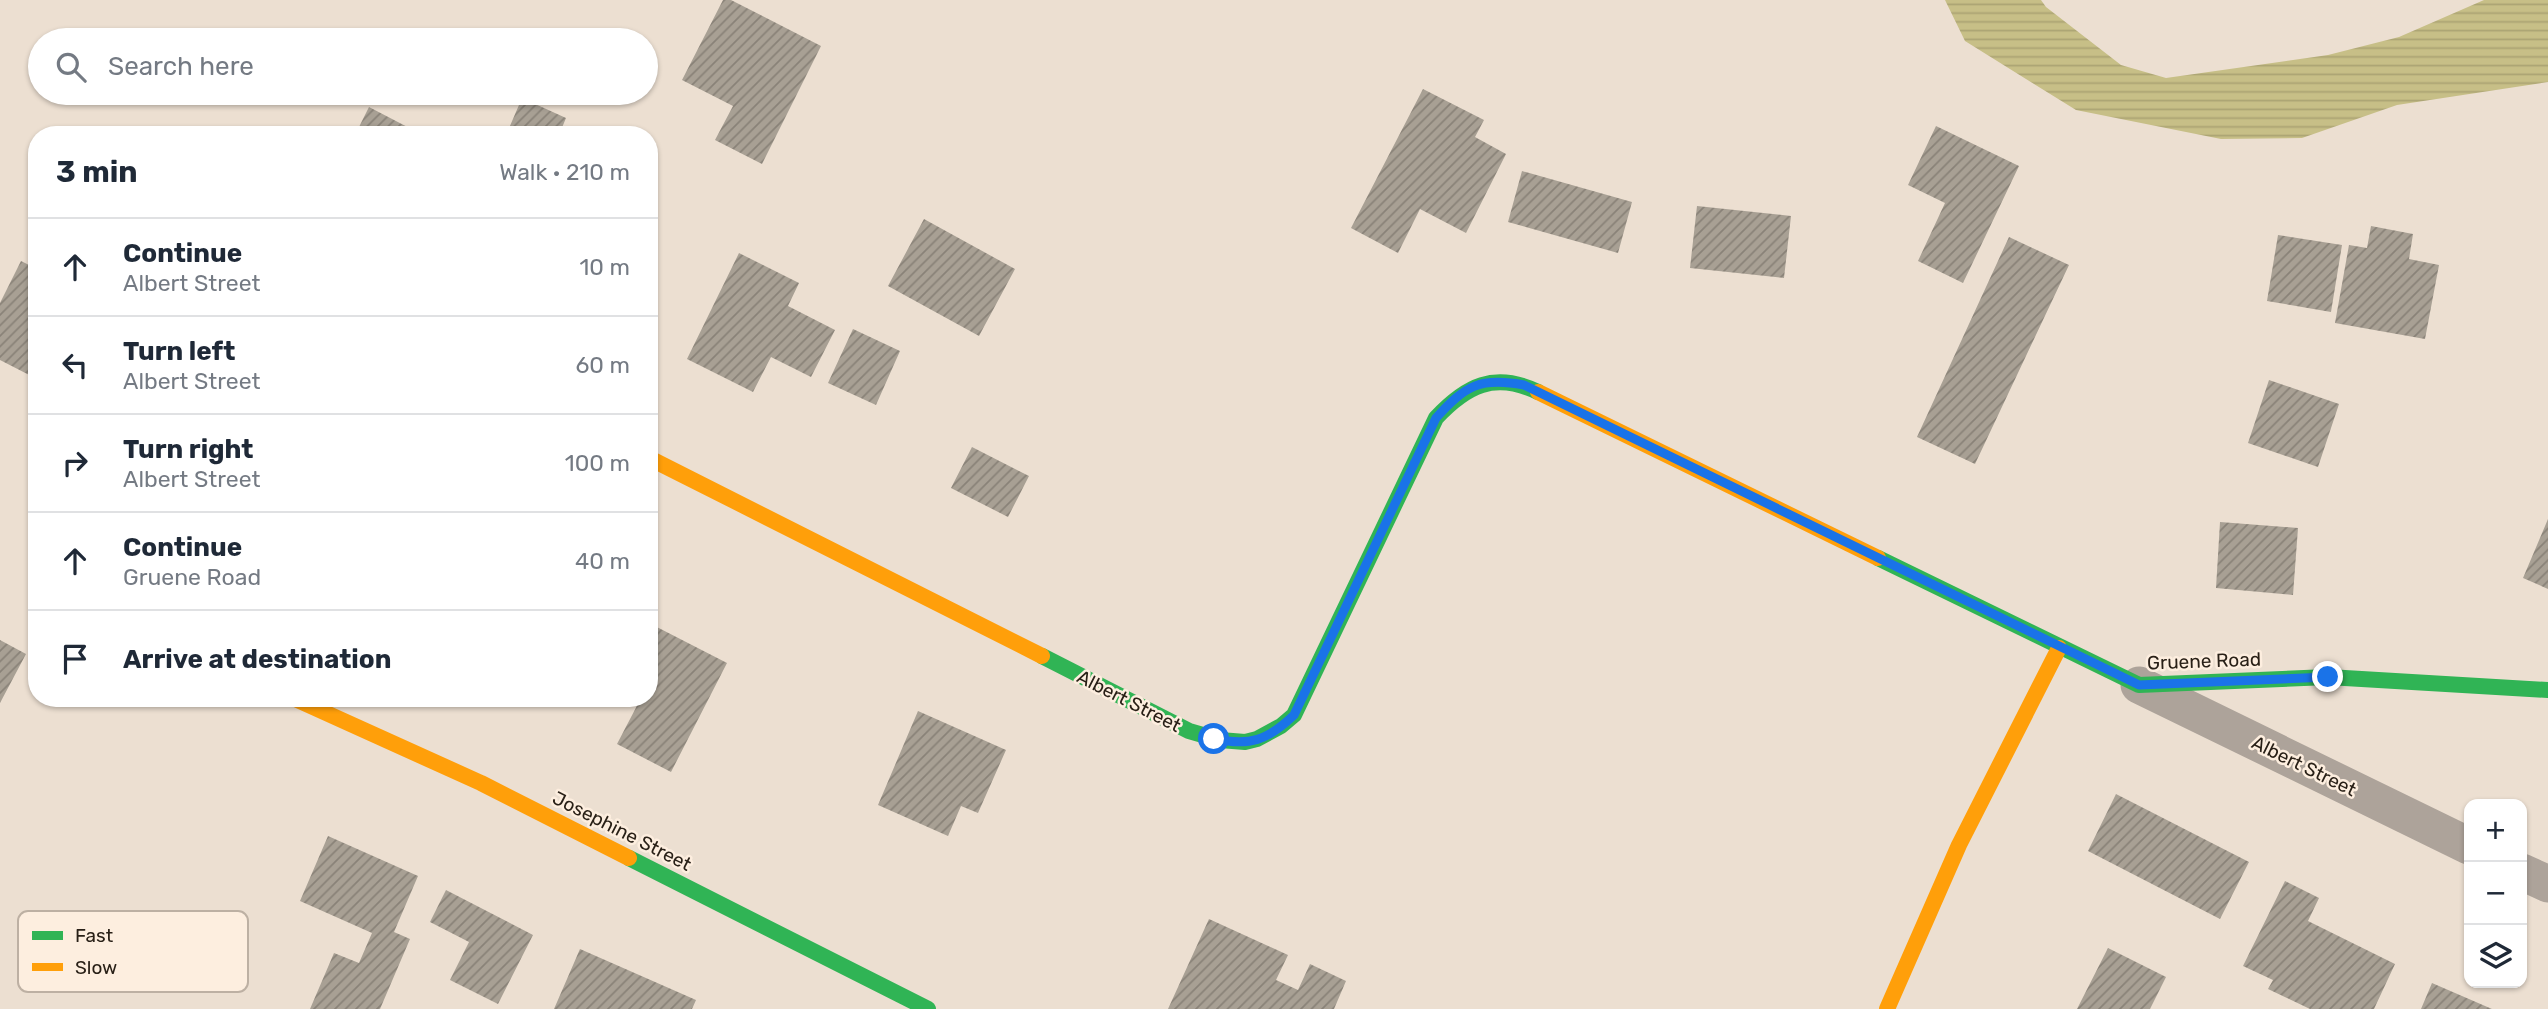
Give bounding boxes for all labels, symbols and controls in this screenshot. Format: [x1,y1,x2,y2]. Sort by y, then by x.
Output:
search box [28,28,658,105]
icon: search [52,48,90,86]
text: Search here [108,51,254,82]
text: 3 min [56,154,138,190]
text: Walk · 210 m [499,158,630,186]
text: Continue [123,238,242,269]
icon: ahead [56,248,94,286]
text: 10 m [579,253,630,281]
text: Albert Street [123,269,260,297]
text: Turn left [123,336,235,367]
icon: left [56,346,94,384]
text: 60 m [575,351,630,379]
text: Albert Street [123,367,260,395]
text: Turn right [123,434,253,465]
icon: right [56,444,94,482]
text: 100 m [565,449,630,477]
text: Albert Street [123,465,260,493]
text: Continue [123,532,242,563]
icon: ahead [56,542,94,580]
text: 40 m [575,547,630,575]
text: Gruene Road [123,563,261,591]
icon: arrive [56,640,94,678]
text: Arrive at destination [123,644,391,675]
street label: Gruene Road [2147,648,2261,674]
route end [2312,661,2343,692]
street label: Albert Street [1073,665,1185,737]
route start [1198,723,1229,754]
street label: Albert Street [2248,731,2361,801]
street label: Josephine Street [549,786,696,876]
map controls [2464,799,2527,988]
button: + [2464,799,2527,862]
button: − [2464,862,2527,925]
legend [18,911,248,992]
text: Fast [75,924,114,947]
button: layers [2464,925,2527,988]
text: Slow [75,956,117,979]

